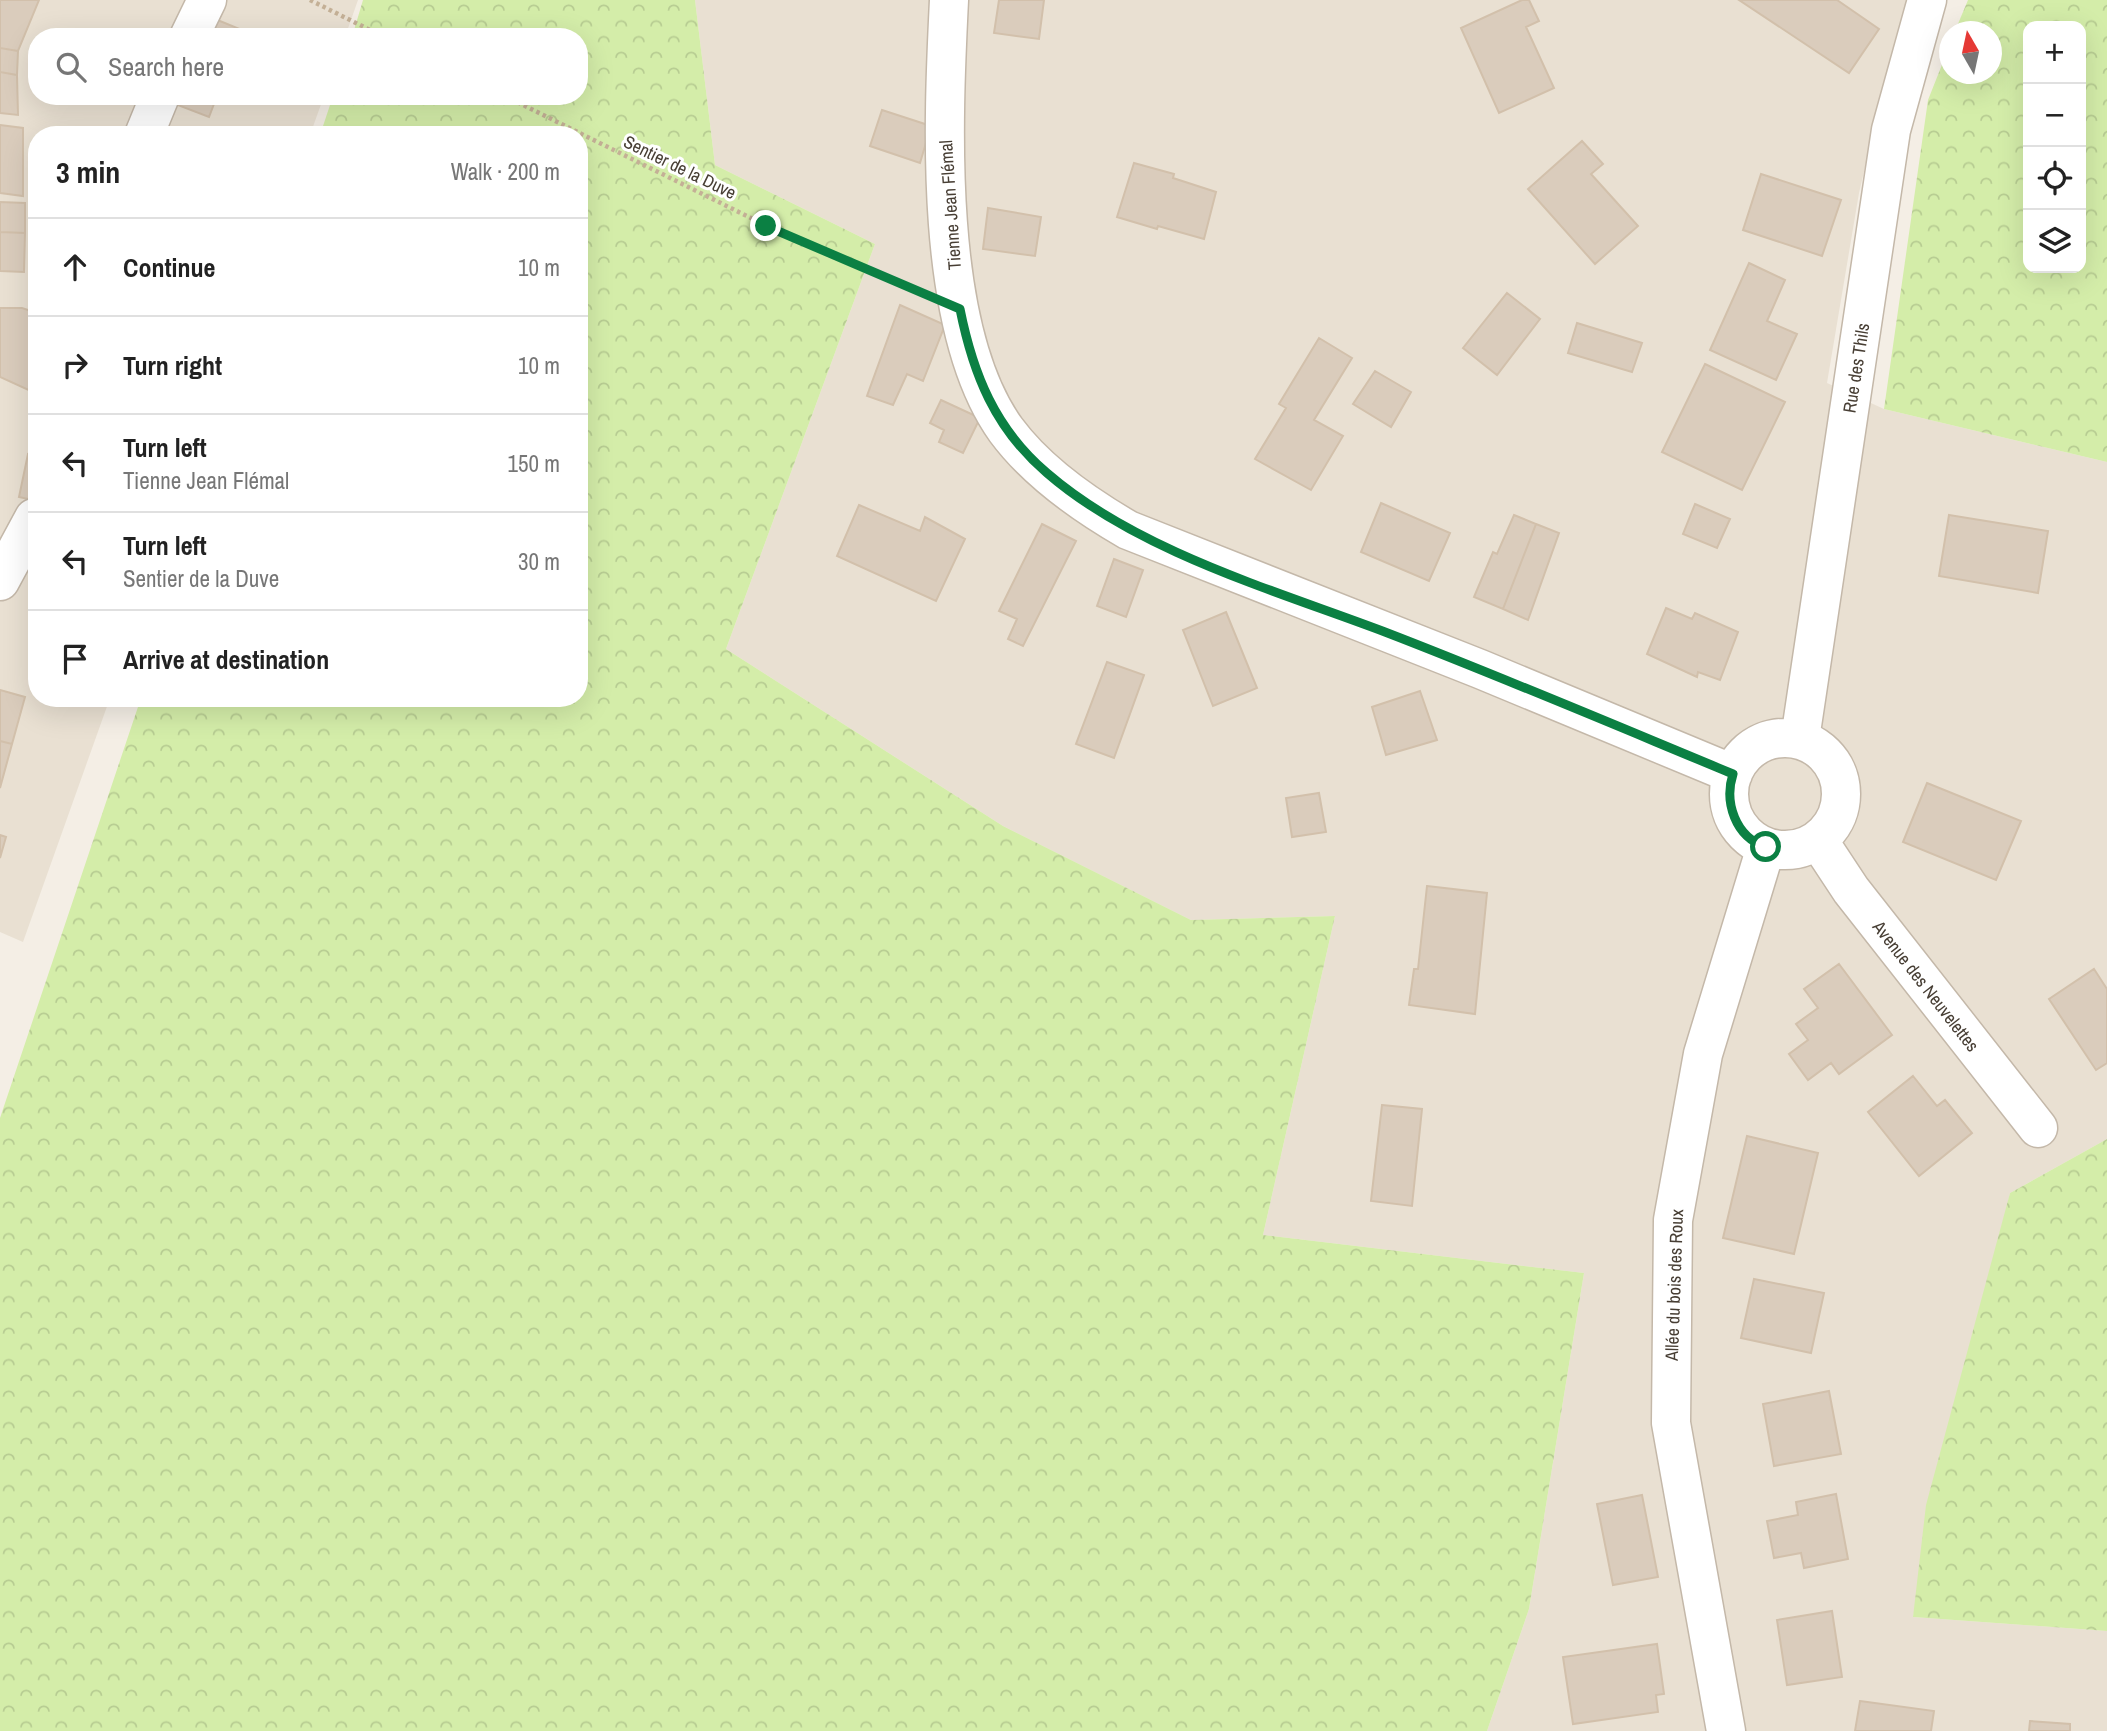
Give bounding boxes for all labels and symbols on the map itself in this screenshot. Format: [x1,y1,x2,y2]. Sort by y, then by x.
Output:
north arrow [1939,21,2002,84]
street label: Sentier de la Duve [620,129,740,205]
street label: Tienne Jean Flémal [933,139,967,271]
route end [750,210,781,241]
street label: Rue des Thils [1837,321,1875,415]
route start [1750,831,1781,862]
street label: Avenue des Neuvelettes [1866,915,1985,1057]
street label: Allée du bois des Roux [1659,1208,1689,1362]

